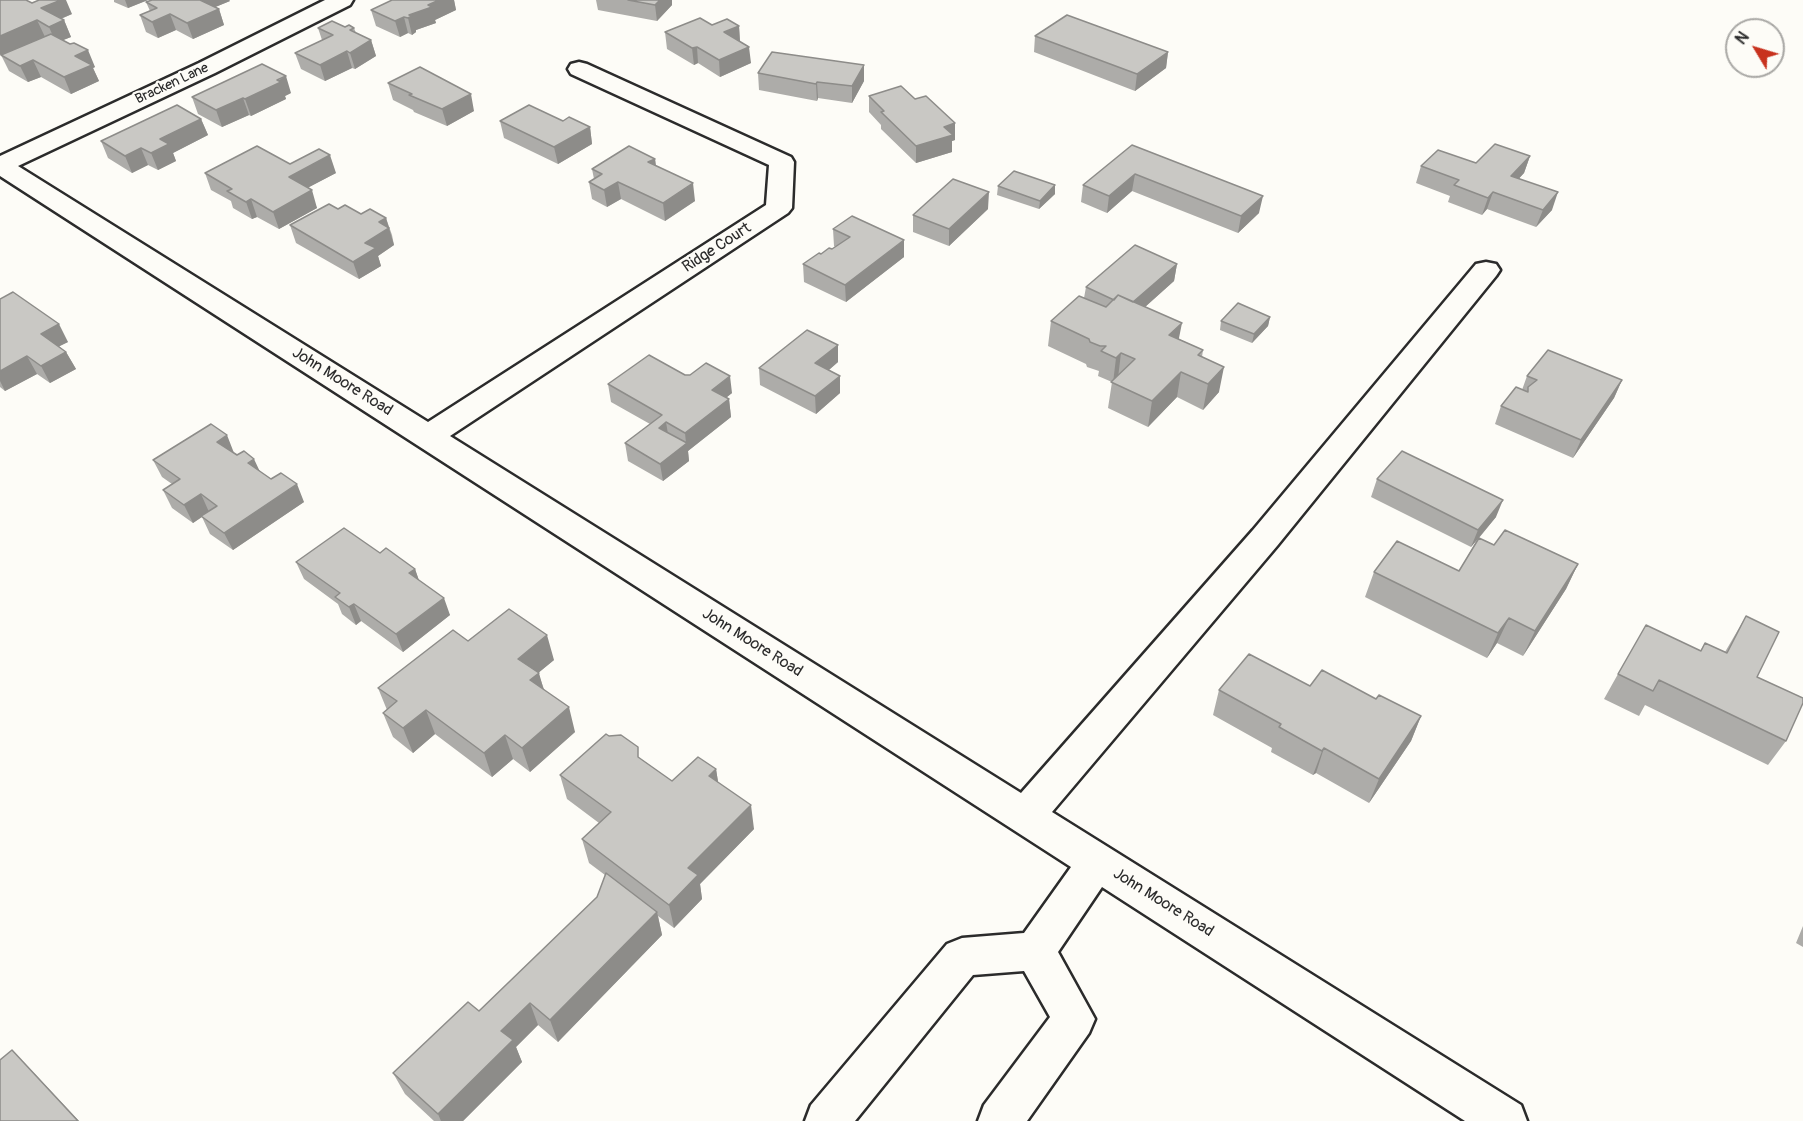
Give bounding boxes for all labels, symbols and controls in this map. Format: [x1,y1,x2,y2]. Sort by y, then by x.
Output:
north arrow [1725,18,1785,78]
text: N [1731,28,1754,49]
street label: Bracken Lane [133,60,211,108]
street label: Ridge Court [679,219,755,277]
street label: John Moore Road [288,343,396,421]
street label: John Moore Road [698,604,806,682]
street label: John Moore Road [1109,864,1217,942]

